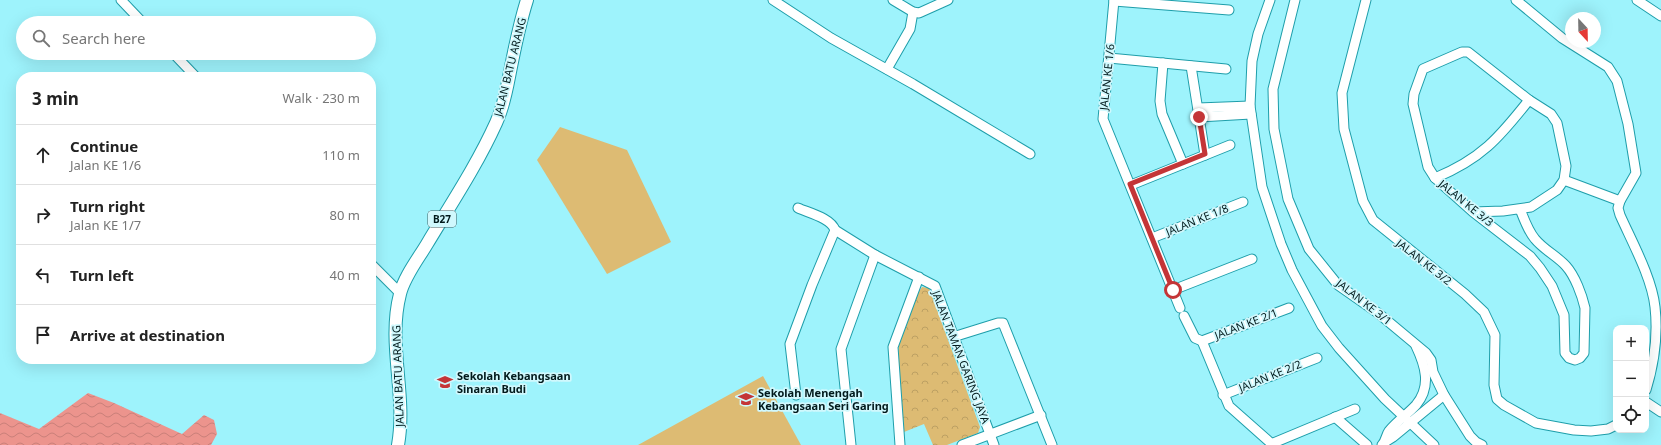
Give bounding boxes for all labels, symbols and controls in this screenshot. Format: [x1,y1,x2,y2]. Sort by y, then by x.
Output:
north arrow [1565,12,1601,48]
search box [16,16,376,60]
street label: JALAN BATU ARANG [490,16,529,119]
icon: search [30,27,52,49]
text: Search here [62,28,145,48]
street label: JALAN KE 1/6 [1095,43,1117,112]
text: 3 min [32,87,79,110]
text: Walk · 230 m [282,89,360,107]
route end [1190,108,1208,126]
text: Continue [70,136,138,156]
icon: ahead [32,144,54,166]
text: 110 m [322,146,360,164]
text: Jalan KE 1/6 [70,156,141,174]
street label: JALAN KE 3/3 [1435,175,1497,229]
text: Turn right [70,196,145,216]
street label: JALAN KE 1/8 [1162,200,1230,239]
icon: right [32,204,54,226]
text: 80 m [330,206,360,224]
road number: B27 [428,211,456,227]
text: Jalan KE 1/7 [70,216,141,234]
street label: JALAN KE 3/2 [1393,235,1455,288]
icon: left [32,264,54,286]
text: Turn left [70,265,134,285]
text: 40 m [330,266,360,284]
street label: JALAN KE 3/1 [1333,275,1395,328]
route start [1164,281,1182,299]
street label: JALAN TAMAN GARING JAYA [929,287,994,426]
street label: JALAN KE 2/1 [1211,305,1280,343]
icon: arrive [32,324,54,346]
text: Arrive at destination [70,325,225,345]
street label: JALAN BATU ARANG [388,325,407,428]
map controls [1613,325,1649,433]
button: + [1613,325,1649,361]
street label: JALAN KE 2/2 [1235,356,1303,395]
button: − [1613,361,1649,397]
place label: Sekolah Kebangsaan Sinaran Budi [457,368,571,396]
school or university icon: Sekolah Kebangsaan Sinaran Budi [436,373,454,391]
place label: Sekolah Menengah Kebangsaan Seri Garing [758,385,889,413]
school or university icon: Sekolah Menengah Kebangsaan Seri Garing [737,390,755,408]
button: locate [1613,397,1649,433]

